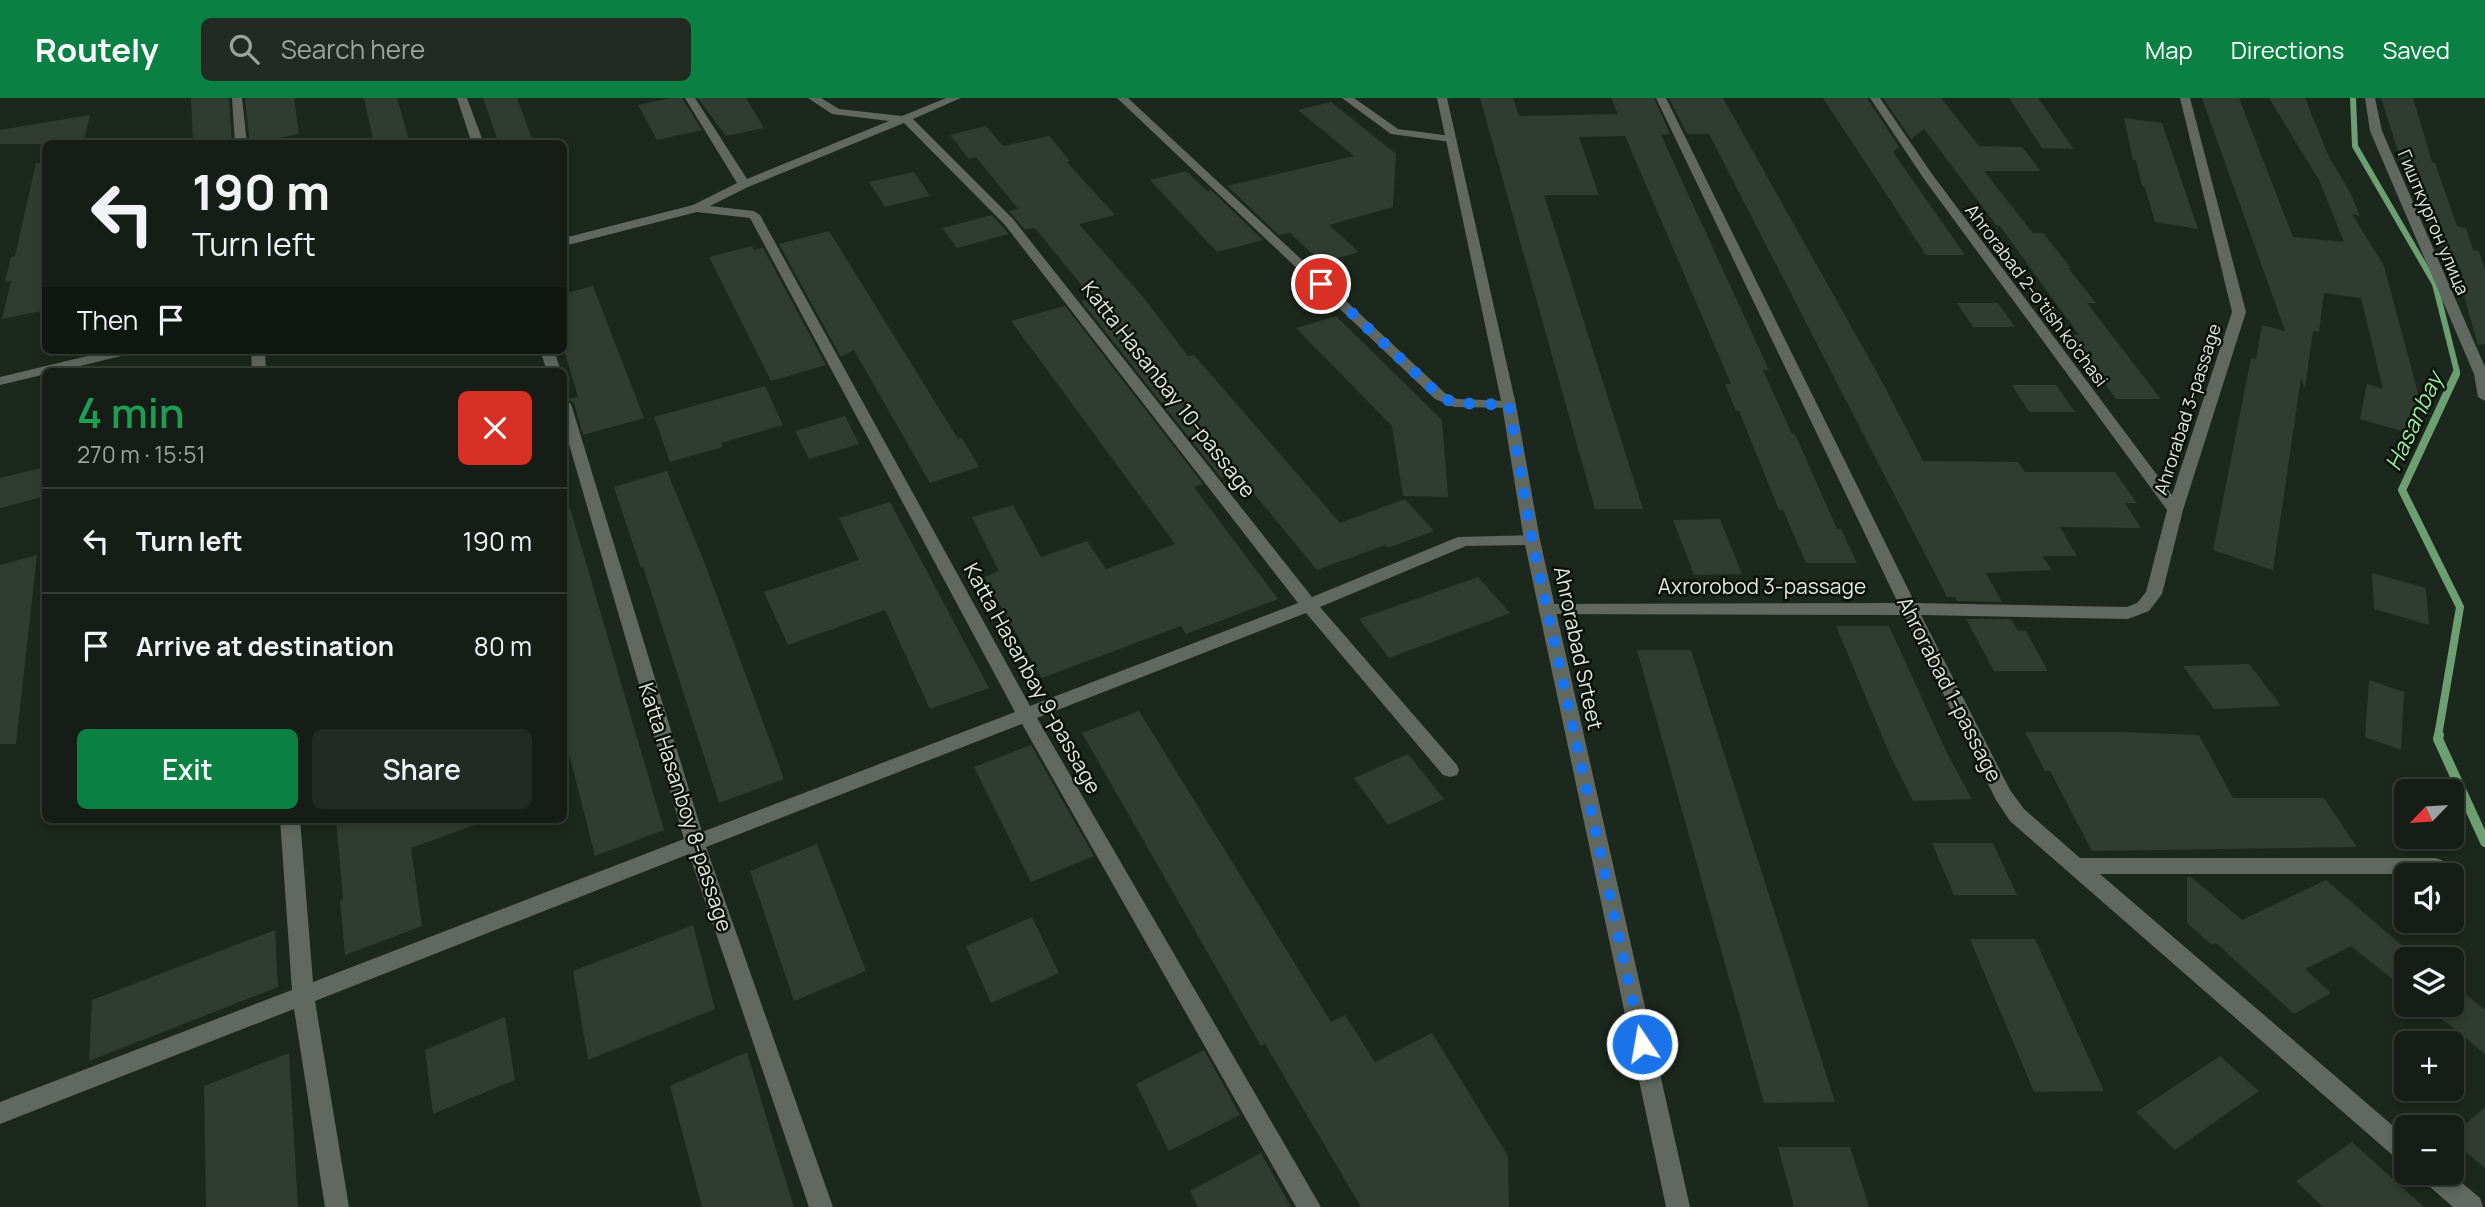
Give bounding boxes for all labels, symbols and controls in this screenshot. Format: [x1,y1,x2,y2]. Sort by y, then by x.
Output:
search box [201,18,691,81]
text: Routely [35,27,159,72]
icon: search [225,30,263,68]
text: Search here [281,31,425,67]
text: Map [2145,33,2193,66]
text: Directions [2231,33,2344,66]
text: Saved [2382,33,2450,66]
street label: Гишткургон улица [2393,146,2475,298]
text: 190 m [192,158,330,225]
icon: left [77,168,168,259]
street label: Ahrorabad 2-o'tish ko'chasi [1960,199,2114,391]
text: Turn left [192,222,316,266]
pin [1291,254,1351,314]
icon: arrive [1302,265,1340,303]
street label: Katta Hasanbay 10-passage [1076,275,1262,503]
icon: arrive [152,301,190,339]
text: Then [77,302,138,338]
street label: Ahrorabad 3-passage [2148,320,2226,498]
water label: Hasanbay [2376,364,2451,475]
text: 4 min [77,383,185,441]
button: close [458,391,532,465]
text: 270 m · 15:51 [77,438,206,470]
icon: left [77,522,115,560]
text: Turn left [136,523,243,559]
text: 190 m [463,523,532,559]
street label: Katta Hasanbay 9-passage [958,558,1108,798]
street label: Ahrorabad Srteet [1548,564,1610,732]
street label: Axrorobod 3-passage [1658,572,1866,600]
street label: Ahrorabad 1-passage [1891,591,2009,787]
icon: arrive [77,627,115,665]
text: Arrive at destination [136,628,394,664]
text: 80 m [474,628,532,664]
street label: Katta Hasanboy 8-passage [633,679,739,935]
button: Exit [77,729,298,809]
button: Share [312,729,532,809]
north arrow [2394,779,2464,849]
map controls [2394,779,2464,1185]
button: sound [2394,863,2464,933]
button: layers [2394,947,2464,1017]
position arrow [1605,1007,1679,1081]
button: + [2394,1031,2464,1101]
button: − [2394,1115,2464,1185]

